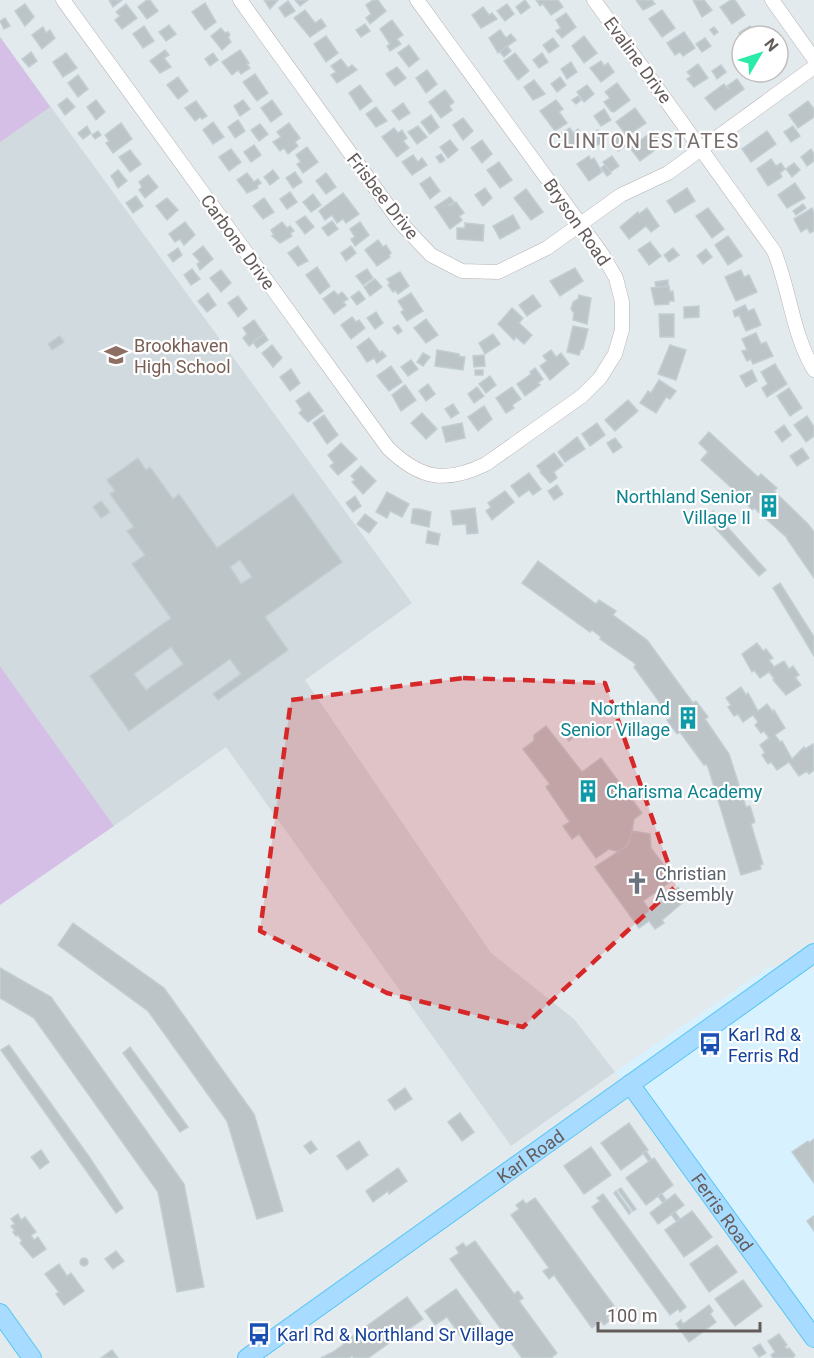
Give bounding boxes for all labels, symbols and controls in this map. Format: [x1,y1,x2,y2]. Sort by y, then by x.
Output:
street label: Evaline Drive [600,13,676,107]
north arrow [730,24,790,84]
text: N [760,35,782,55]
district label: CLINTON ESTATES [548,129,740,153]
street label: Frisbee Drive [343,149,423,243]
street label: Bryson Road [539,175,615,269]
street label: Carbone Drive [196,190,280,294]
place label: Brookhaven High School [134,335,231,377]
school or university icon: Brookhaven High School [103,342,129,368]
place label: Northland Senior Village II [616,486,751,528]
building icon: Northland Senior Village II [756,493,782,519]
place label: Northland Senior Village [561,698,670,740]
building icon: Northland Senior Village [675,705,701,731]
building icon: Charisma Academy [575,778,601,804]
place label: Charisma Academy [606,781,763,802]
place label: Christian Assembly [655,863,734,905]
church icon: Christian Assembly [624,870,650,896]
place label: Karl Rd & Ferris Rd [728,1024,802,1066]
bus stop icon: Karl Rd & Ferris Rd [697,1031,723,1057]
street label: Karl Road [493,1125,568,1187]
street label: Ferris Road [687,1169,758,1255]
scale bar [598,1295,760,1333]
text: 100 m [607,1305,658,1326]
bus stop icon: Karl Rd & Northland Sr Village [246,1321,272,1347]
place label: Karl Rd & Northland Sr Village [277,1324,514,1345]

